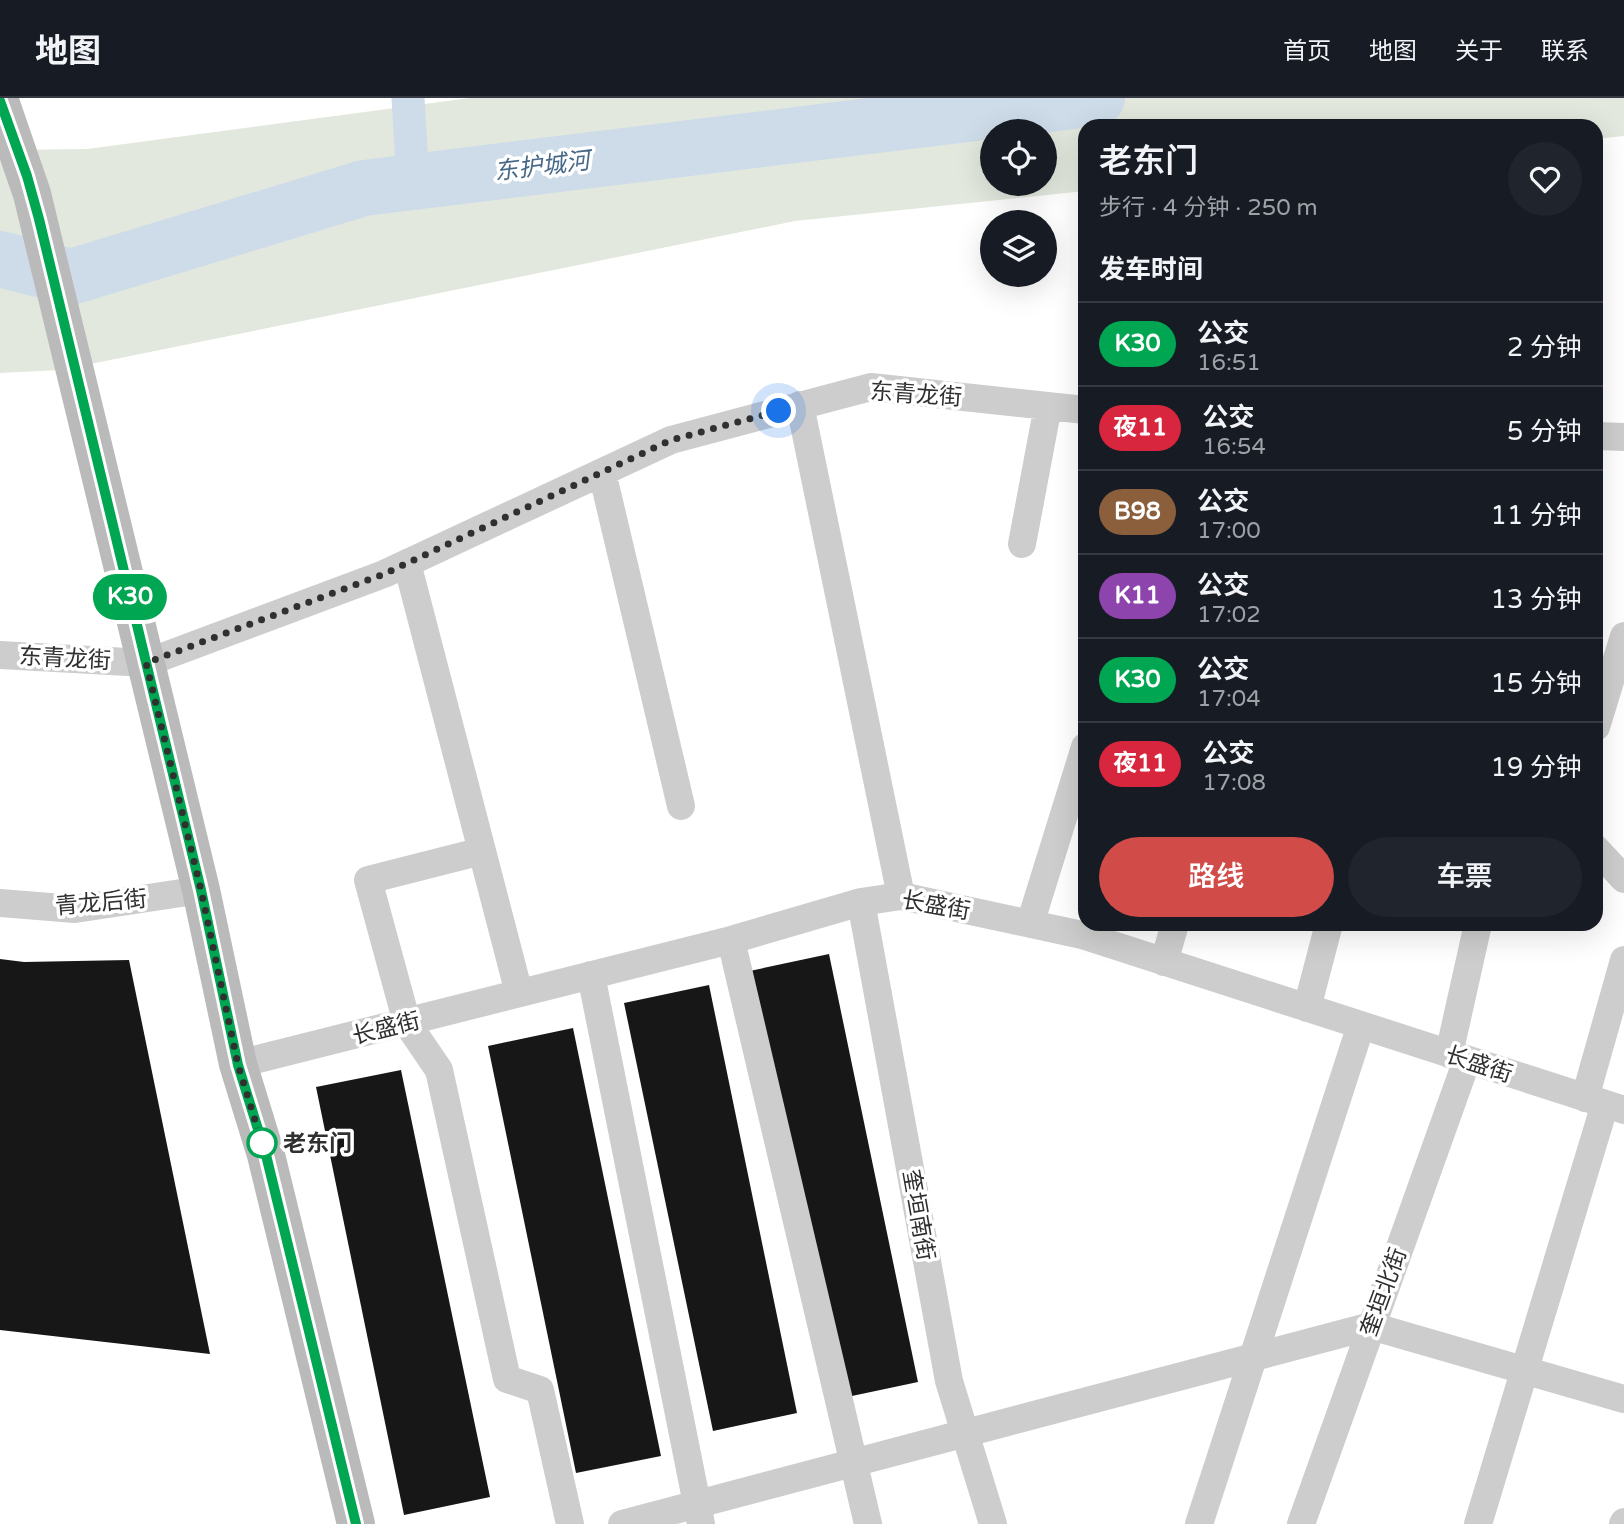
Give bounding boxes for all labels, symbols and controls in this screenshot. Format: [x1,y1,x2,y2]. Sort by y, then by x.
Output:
text: 地图 [35,32,101,71]
text: 首页 [1283,37,1331,66]
text: 地图 [1369,37,1417,66]
text: 关于 [1455,37,1503,66]
text: 联系 [1541,37,1589,66]
map controls [980,119,1057,287]
button: locate [980,119,1057,196]
text: 老东门 [1099,142,1198,181]
button: heart [1508,142,1582,216]
water label: 东护城河 [493,146,595,187]
text: 步行 · 4 分钟 · 250 m [1099,194,1318,222]
button: layers [980,210,1057,287]
text: 发车时间 [1099,254,1203,285]
text: 公交 [1197,318,1249,349]
text: K30 [1114,329,1161,358]
text: 2 分钟 [1507,332,1582,363]
text: 16:51 [1197,349,1261,377]
street label: 东青龙街 [869,378,963,412]
your location [761,393,796,428]
text: 公交 [1202,402,1254,433]
text: 夜11 [1113,413,1167,442]
text: 5 分钟 [1507,416,1582,447]
text: 16:54 [1202,433,1266,461]
text: 公交 [1197,486,1249,517]
text: B98 [1114,497,1161,526]
text: 11 分钟 [1491,500,1582,531]
text: 17:00 [1197,517,1261,545]
text: 公交 [1197,570,1249,601]
line badge: K30 [90,574,170,620]
text: K11 [1114,581,1161,610]
text: K30 [107,582,153,611]
text: 13 分钟 [1491,584,1582,615]
text: 17:02 [1197,601,1261,629]
street label: 东青龙街 [18,643,112,675]
text: 公交 [1197,654,1249,685]
text: K30 [1114,665,1161,694]
text: 15 分钟 [1491,668,1582,699]
text: 17:04 [1197,685,1261,713]
text: 公交 [1202,738,1254,769]
text: 夜11 [1113,749,1167,778]
text: 19 分钟 [1491,752,1582,783]
text: 17:08 [1202,769,1266,797]
button: 路线 [1099,837,1334,917]
button: 车票 [1348,837,1582,917]
street label: 青龙后街 [54,885,148,921]
street label: 长盛街 [899,886,972,926]
street label: 长盛街 [349,1007,423,1051]
street label: 长盛街 [1442,1041,1516,1089]
marker: 老东门 [247,1128,277,1158]
place label: 老东门 [283,1130,352,1158]
street label: 奎垣南街 [896,1167,940,1263]
street label: 奎垣北街 [1355,1244,1413,1340]

